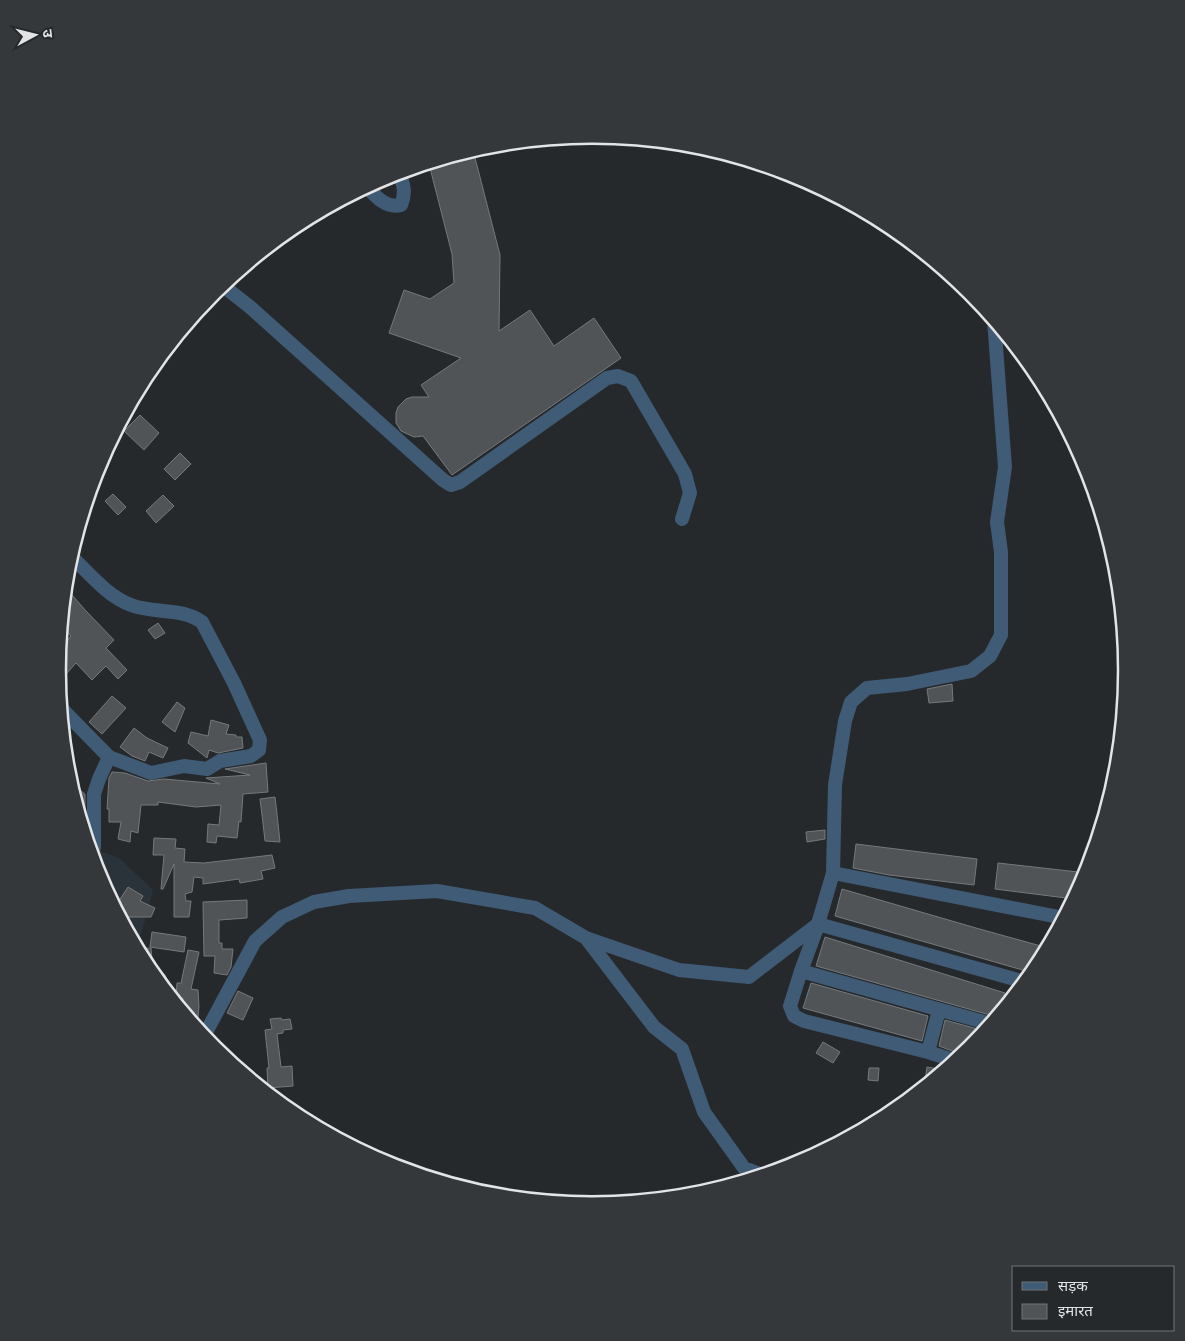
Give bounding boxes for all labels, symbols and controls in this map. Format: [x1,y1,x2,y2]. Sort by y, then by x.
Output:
north arrow [10,10,60,60]
text: उ [39,28,57,39]
legend [1012,1266,1175,1331]
text: सड़क [1058,1276,1088,1294]
text: इमारत [1058,1301,1093,1319]

